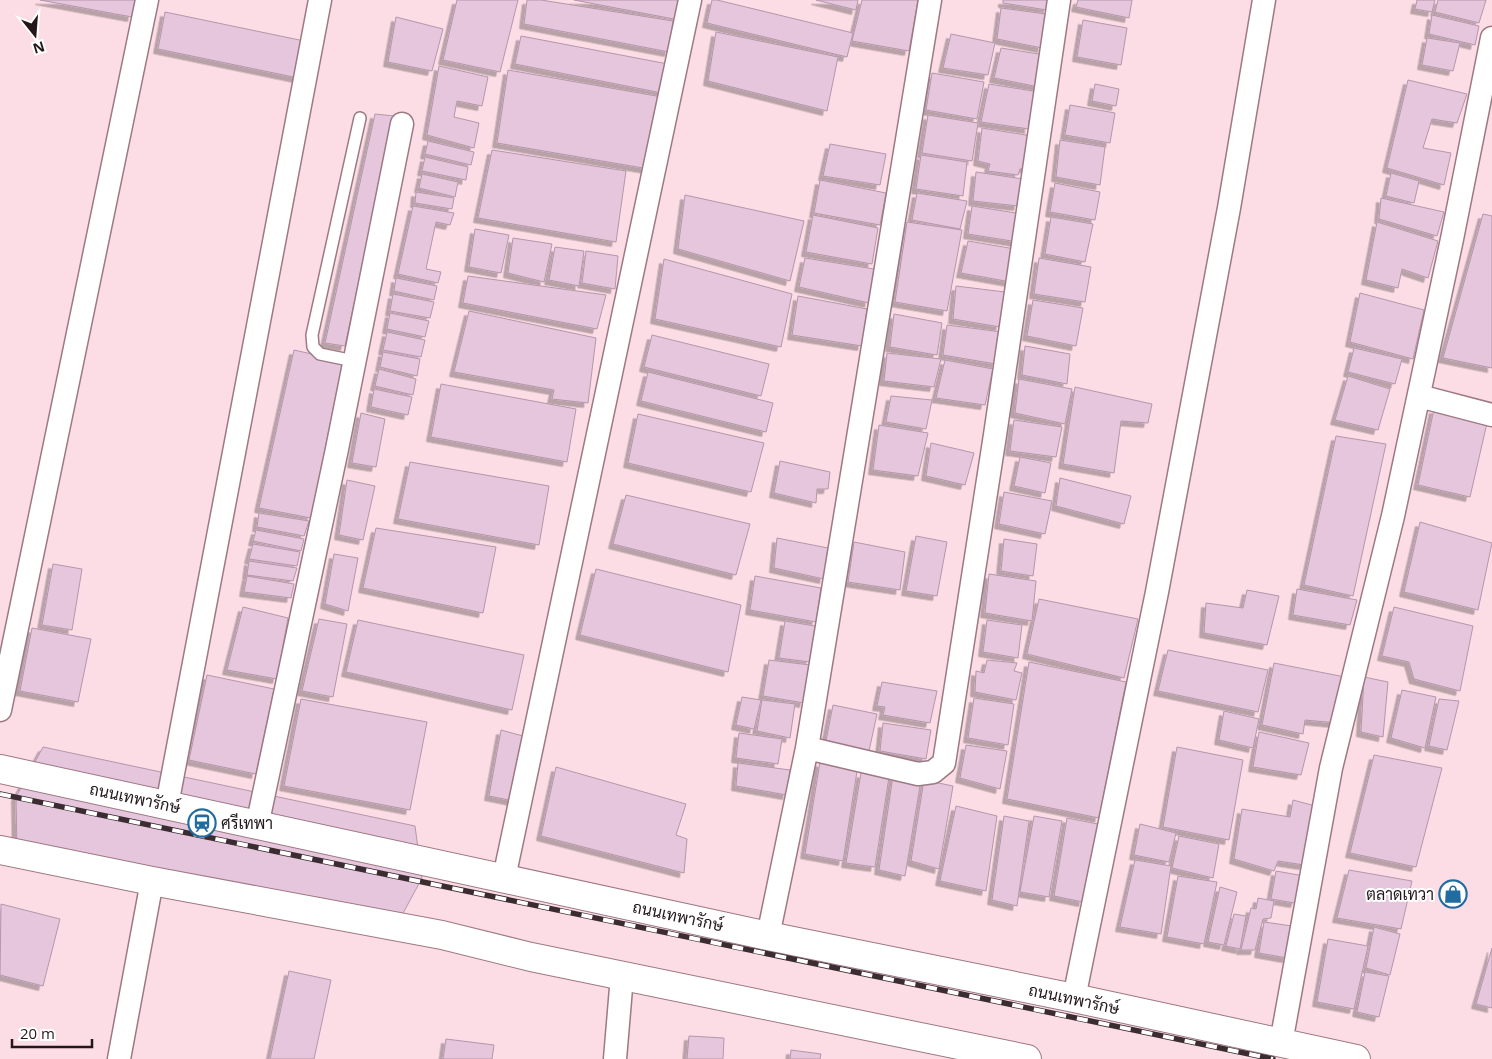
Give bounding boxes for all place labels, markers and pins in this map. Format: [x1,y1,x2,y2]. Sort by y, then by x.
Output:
station icon: ศรีเทพา [187,808,217,838]
place label: ศรีเทพา [221,812,273,834]
shop icon: ตลาดเทวา [1438,879,1468,909]
place label: ตลาดเทวา [1366,883,1434,905]

